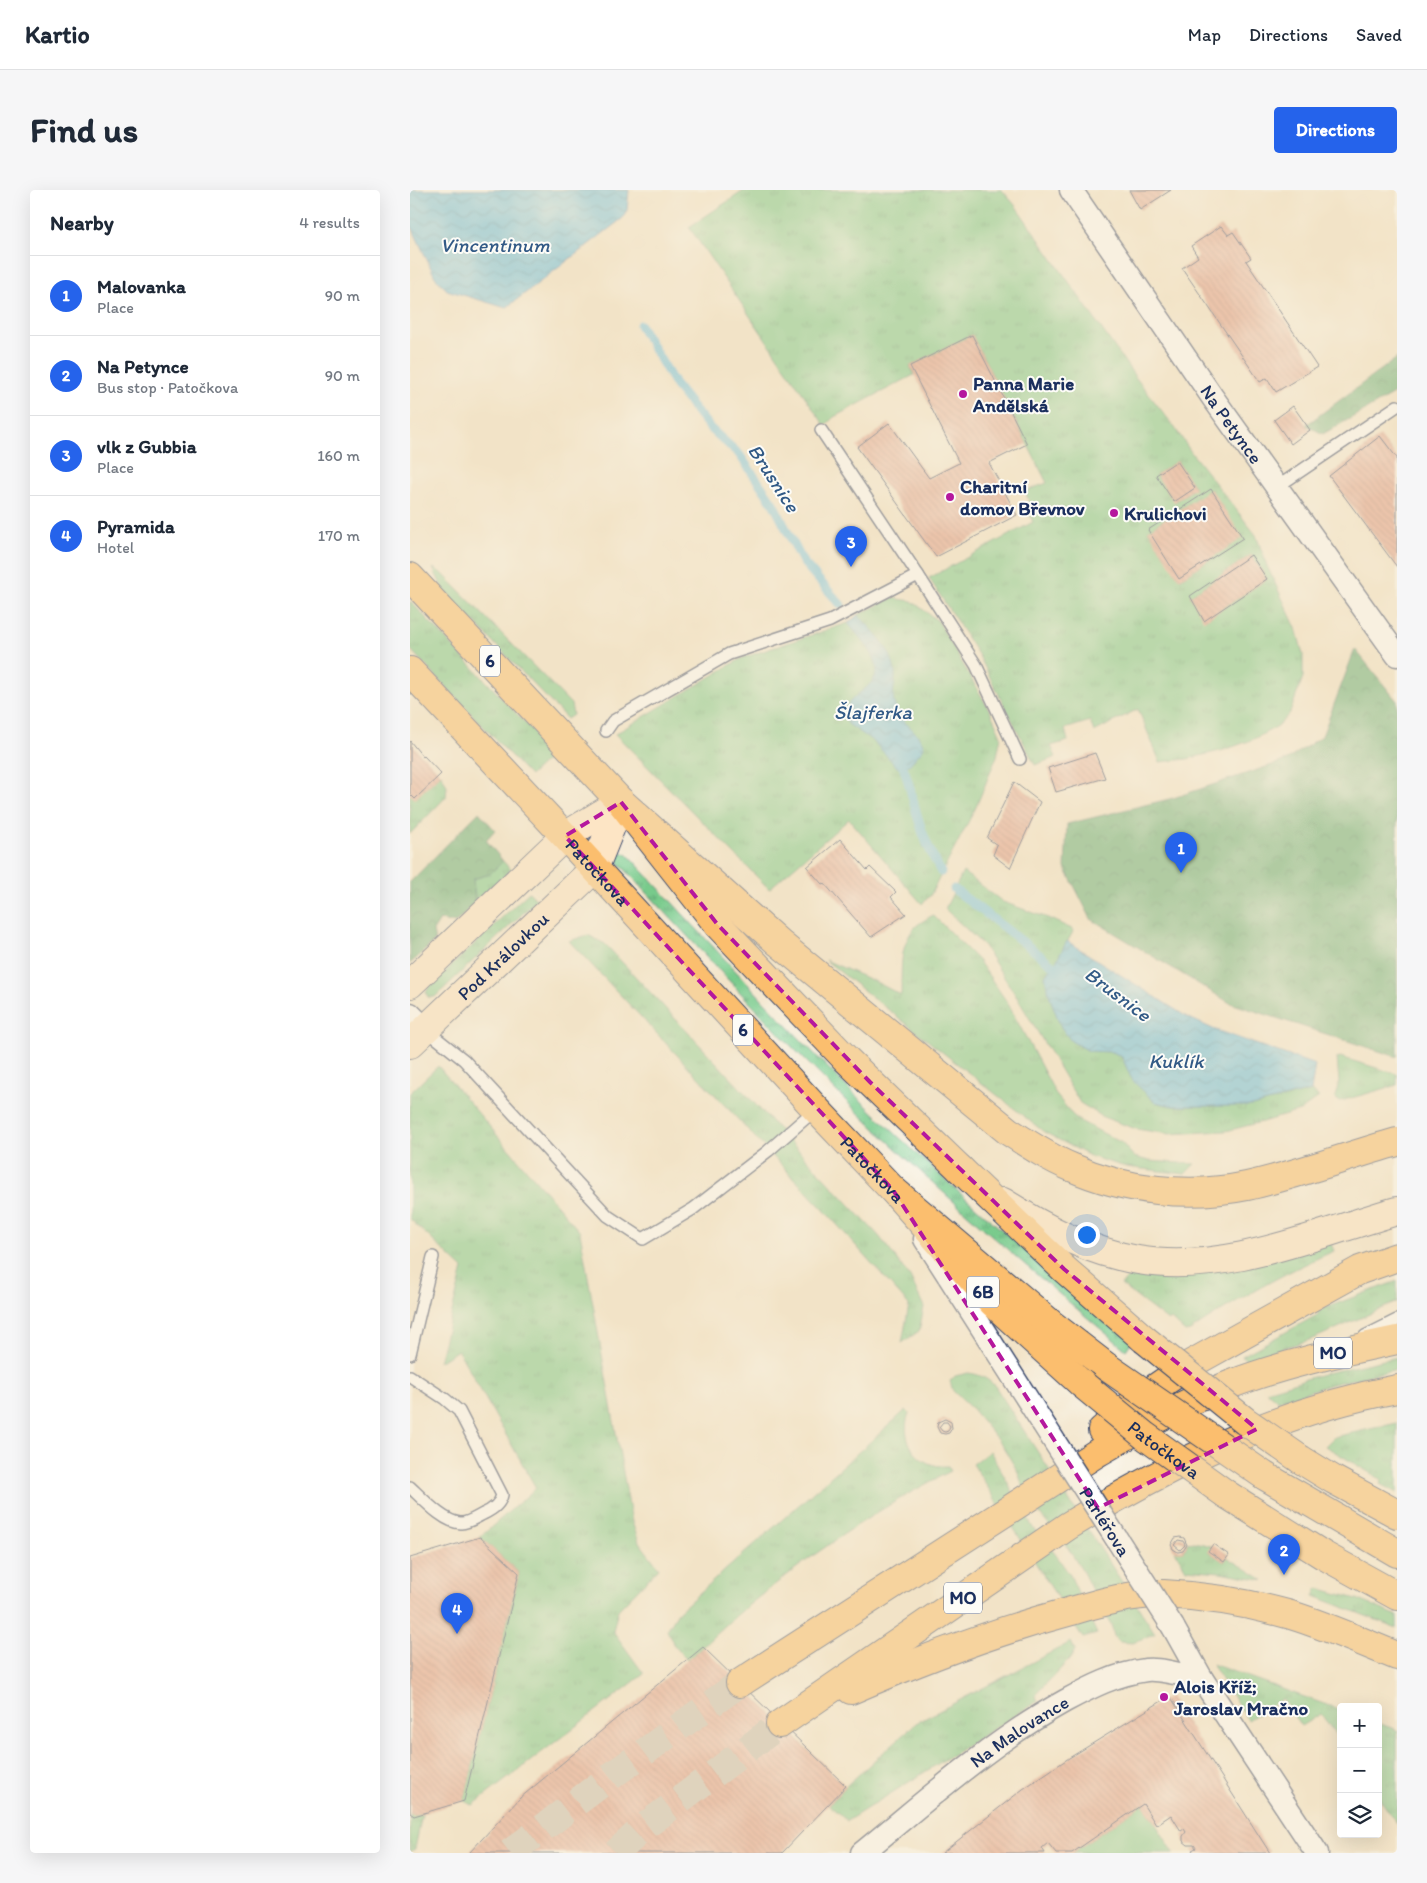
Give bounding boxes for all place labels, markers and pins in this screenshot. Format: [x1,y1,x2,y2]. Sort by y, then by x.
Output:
place label: Panna Marie Andělská [972,372,1074,417]
marker: Panna Marie Andělská [957,388,969,400]
place label: Charitní domov Břevnov [960,475,1085,520]
marker: Charitní domov Břevnov [944,491,956,503]
place label: Krulichovi [1124,502,1207,525]
marker: Krulichovi [1108,507,1120,519]
pin: 3 [835,526,867,567]
pin: 1 [1165,832,1197,873]
pin: 2 [1268,1534,1300,1575]
pin: 4 [441,1593,473,1634]
place label: Alois Kříž; Jaroslav Mračno [1173,1675,1308,1720]
marker: Alois Kříž; Jaroslav Mračno [1158,1691,1170,1703]

